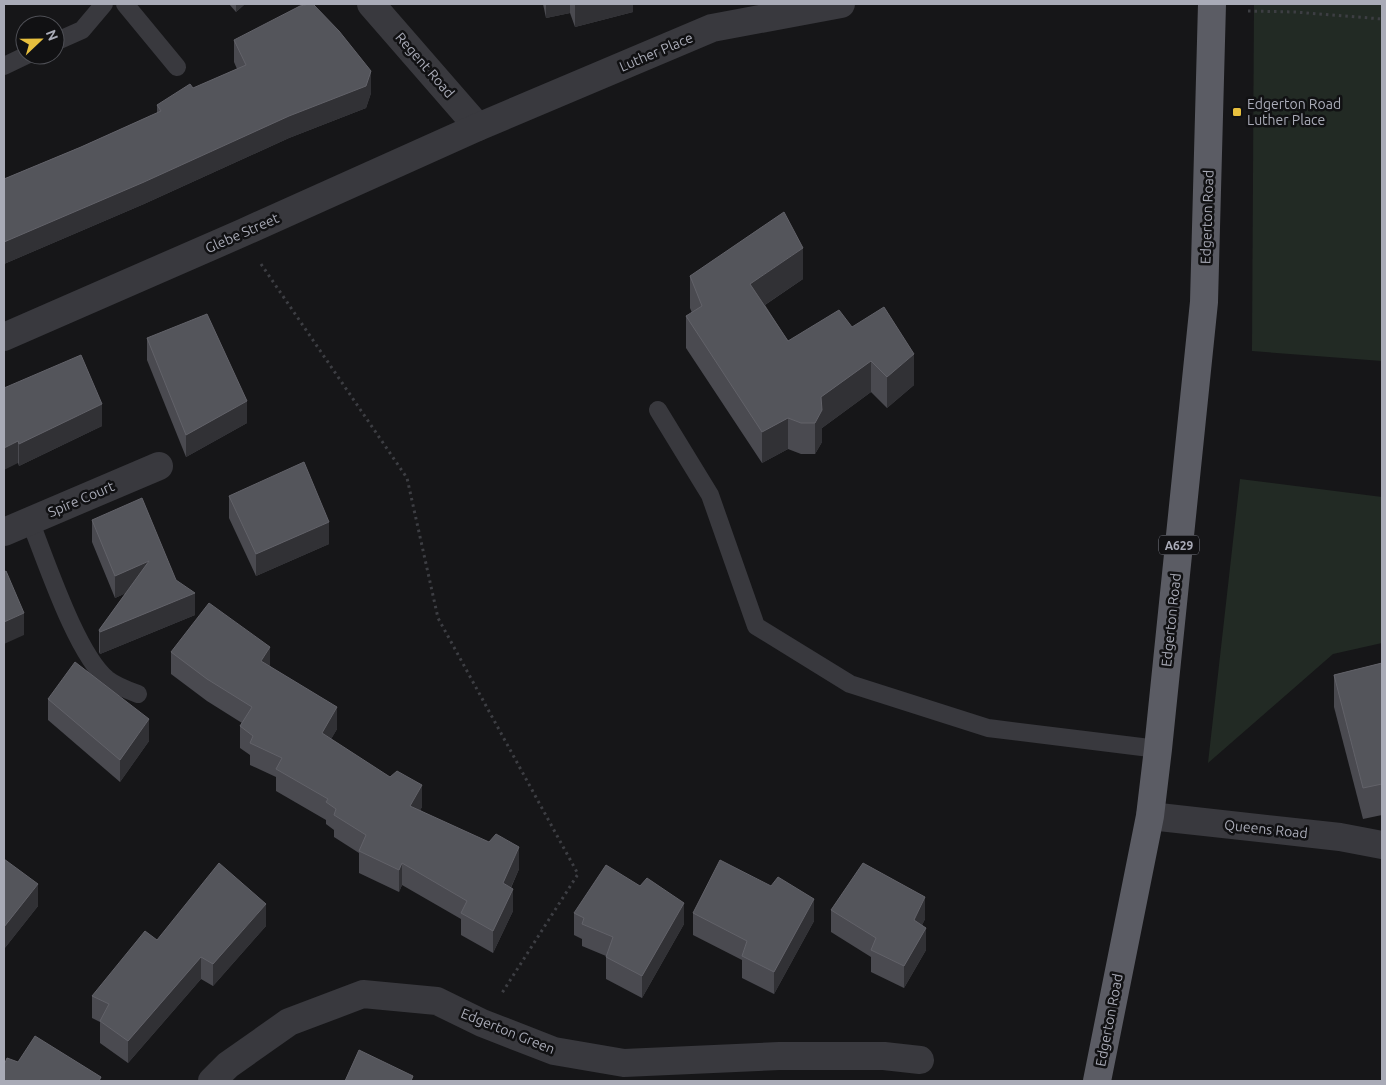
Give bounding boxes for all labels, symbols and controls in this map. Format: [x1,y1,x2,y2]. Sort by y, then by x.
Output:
north arrow [15,15,65,65]
text: N [43,27,61,43]
street label: Regent Road [392,29,458,101]
street label: Luther Place [617,29,695,75]
place label: Edgerton Road Luther Place [1247,96,1341,128]
marker: Edgerton Road Luther Place [1231,106,1243,118]
street label: Edgerton Road [1197,170,1217,264]
street label: Glebe Street [203,209,282,256]
street label: Spire Court [45,478,117,520]
road number: A629 [1159,536,1199,554]
street label: Edgerton Road [1158,572,1184,668]
street label: Queens Road [1223,817,1309,841]
street label: Edgerton Road [1092,972,1126,1068]
street label: Edgerton Green [459,1005,557,1057]

